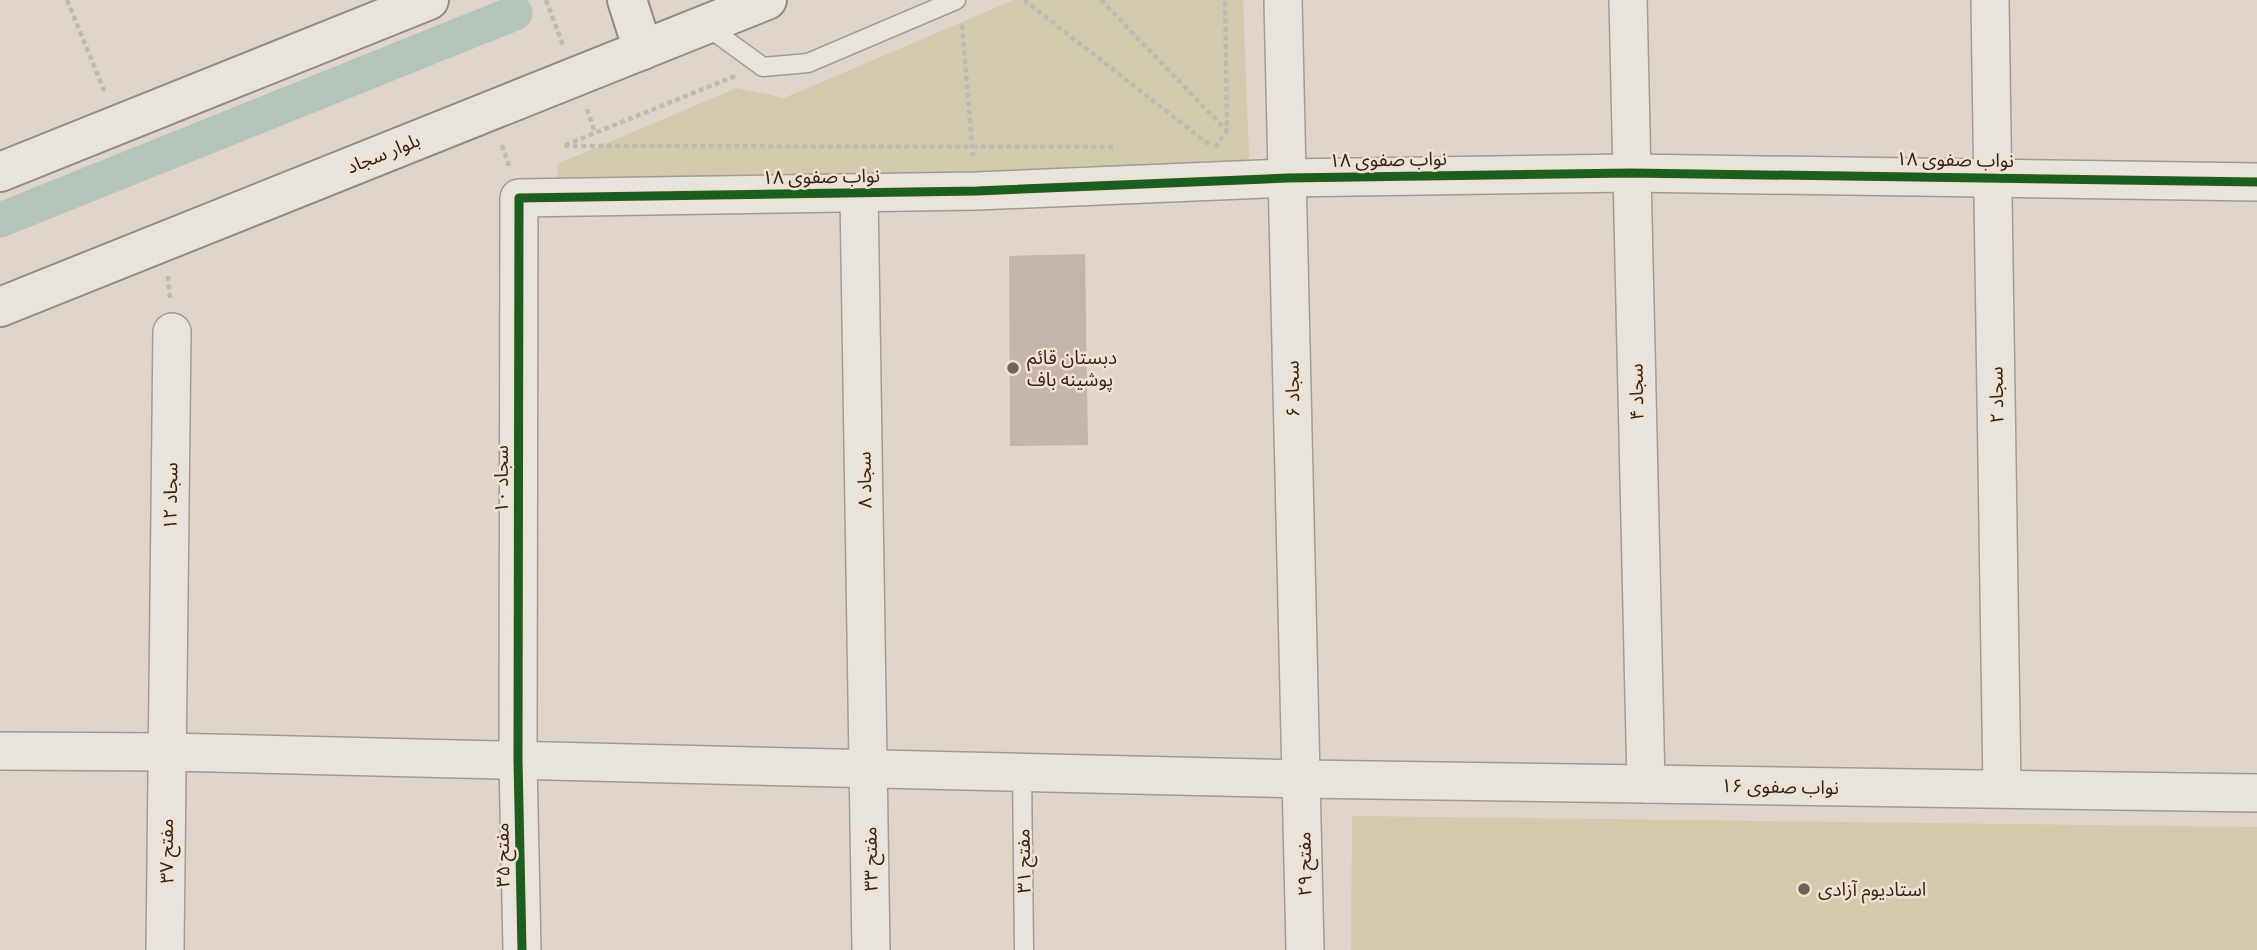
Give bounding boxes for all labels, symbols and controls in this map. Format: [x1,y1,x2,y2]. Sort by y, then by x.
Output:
street label: بلوار سجاد [343,127,423,179]
street label: نواب صفوی ۱۸ [1329,146,1447,172]
street label: نواب صفوی ۱۸ [1896,146,2014,172]
street label: نواب صفوی ۱۸ [762,163,880,189]
place label: دبستان قائم پوشینه باف [1027,345,1117,392]
marker: دبستان قائم پوشینه باف [1005,360,1021,376]
street label: سجاد ۶ [1280,360,1304,418]
street label: سجاد ۴ [1624,363,1648,421]
street label: سجاد ۲ [1984,366,2008,424]
street label: سجاد ۱۰ [489,445,513,513]
street label: سجاد ۸ [852,451,876,509]
street label: سجاد ۱۲ [157,462,183,530]
street label: نواب صفوی ۱۶ [1721,773,1839,799]
street label: مفتح ۳۷ [154,819,181,883]
street label: مفتح ۳۵ [489,822,518,888]
street label: مفتح ۳۳ [857,826,886,892]
street label: مفتح ۳۱ [1010,828,1039,894]
street label: مفتح ۲۹ [1291,831,1320,897]
place label: استادیوم آزادی [1818,877,1926,904]
marker: استادیوم آزادی [1796,881,1812,897]

